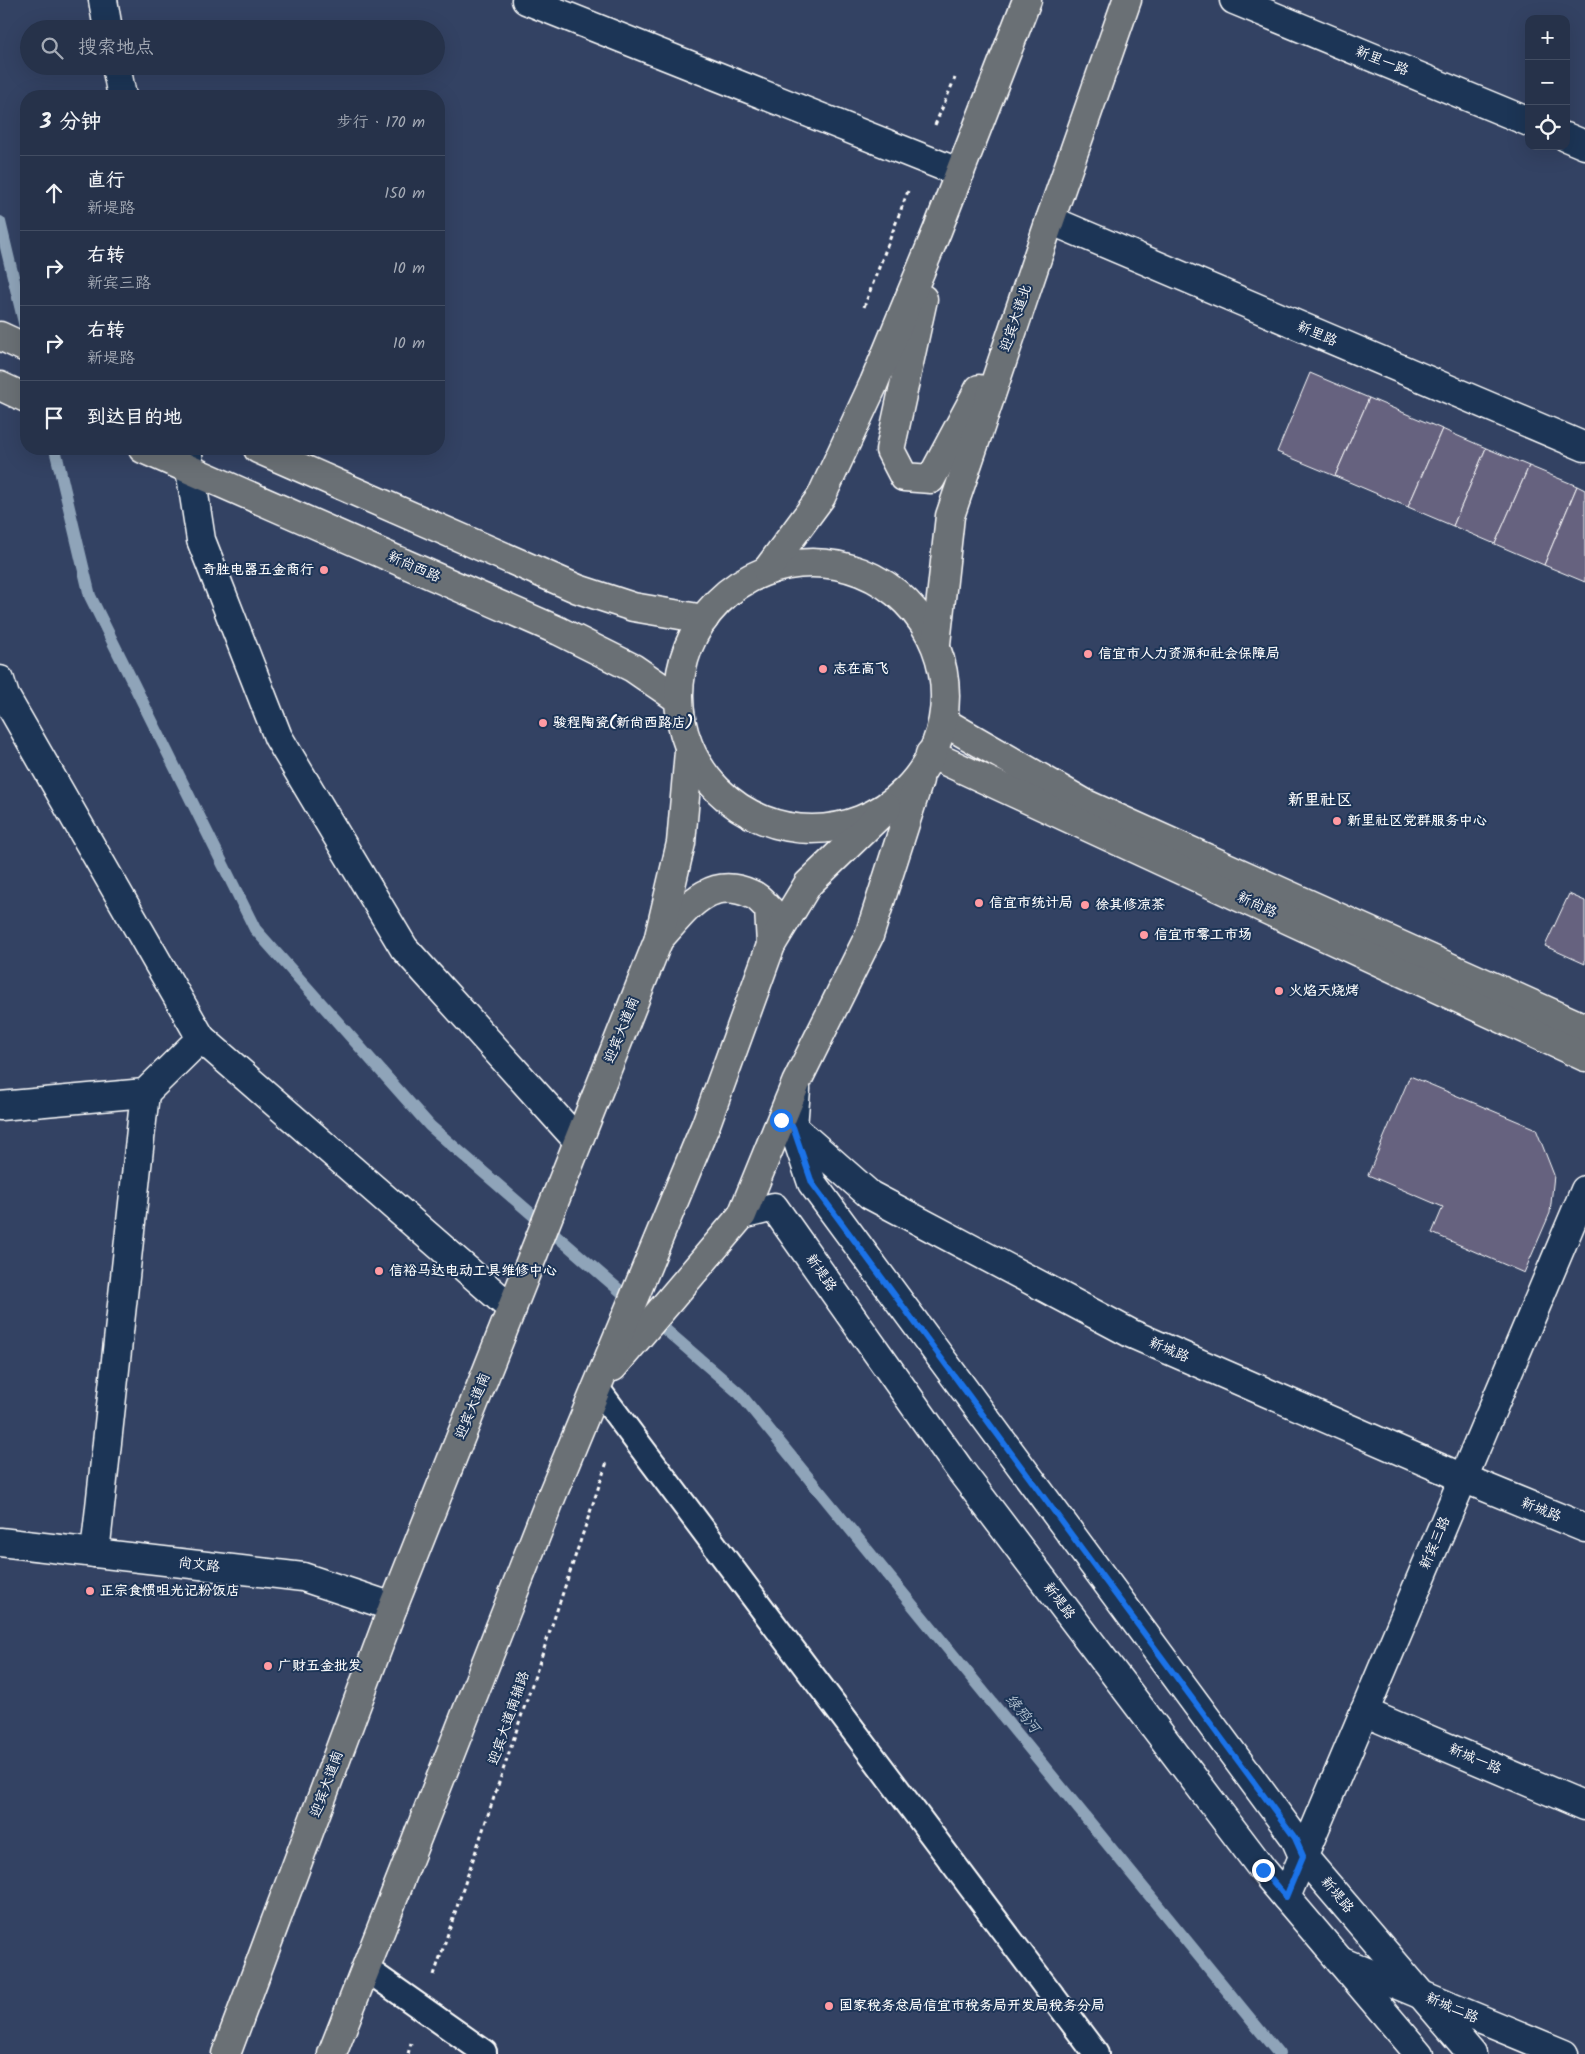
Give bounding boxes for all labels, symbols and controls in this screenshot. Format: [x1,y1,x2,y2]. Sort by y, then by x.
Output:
map controls [1525,15,1570,150]
button: + [1525,15,1570,60]
search box [20,20,445,75]
text: 搜索地点 [78,33,154,63]
icon: search [38,34,66,62]
street label: 新里一路 [1352,40,1412,82]
button: − [1525,60,1570,105]
button: locate [1525,105,1570,150]
text: 3 分钟 [40,106,102,139]
text: 步行 · 170 m [337,110,425,135]
text: 直行 [87,166,125,196]
icon: ahead [40,179,68,207]
text: 150 m [384,181,425,206]
text: 新堤路 [87,196,135,221]
text: 右转 [87,241,125,271]
icon: right [40,254,68,282]
text: 10 m [393,256,425,281]
text: 新宾三路 [87,271,151,296]
street label: 迎宾大道北 [994,281,1038,355]
text: 右转 [87,316,125,346]
street label: 新里路 [1293,316,1341,352]
icon: right [40,329,68,357]
text: 10 m [393,331,425,356]
text: 新堤路 [87,346,135,371]
text: 到达目的地 [87,403,182,433]
icon: arrive [40,404,68,432]
street label: 新尚西路 [384,546,444,588]
place label: 奇胜电器五金商行 [202,559,314,581]
marker: 奇胜电器五金商行 [318,564,330,576]
place label: 信宜市人力资源和社会保障局 [1098,643,1280,665]
marker: 信宜市人力资源和社会保障局 [1082,648,1094,660]
place label: 志在高飞 [833,658,889,680]
marker: 志在高飞 [817,663,829,675]
place label: 骏程陶瓷(新尚西路店) [553,712,693,734]
marker: 骏程陶瓷(新尚西路店) [537,717,549,729]
district label: 新里社区 [1288,788,1352,813]
place label: 新里社区党群服务中心 [1347,810,1487,832]
marker: 新里社区党群服务中心 [1331,815,1343,827]
street label: 新尚路 [1233,886,1281,924]
place label: 信宜市统计局 [989,892,1073,914]
place label: 徐其修凉茶 [1095,894,1165,916]
marker: 信宜市统计局 [973,897,985,909]
marker: 徐其修凉茶 [1079,899,1091,911]
place label: 信宜市零工市场 [1154,924,1252,946]
marker: 信宜市零工市场 [1138,929,1150,941]
place label: 火焰天烧烤 [1289,980,1359,1002]
marker: 火焰天烧烤 [1273,985,1285,997]
street label: 迎宾大道南 [599,993,645,1067]
route start [770,1109,793,1132]
street label: 新堤路 [800,1249,842,1297]
place label: 信裕马达电动工具维修中心 [389,1260,557,1282]
marker: 信裕马达电动工具维修中心 [373,1265,385,1277]
street label: 新城路 [1145,1332,1193,1368]
street label: 迎宾大道南 [450,1369,496,1443]
street label: 新城路 [1517,1492,1565,1528]
street label: 新宾三路 [1414,1513,1456,1573]
street label: 尚文路 [177,1552,221,1578]
street label: 新堤路 [1038,1578,1080,1624]
place label: 正宗食惯咀光记粉饭店 [100,1580,240,1602]
marker: 正宗食惯咀光记粉饭店 [84,1585,96,1597]
place label: 广财五金批发 [278,1655,362,1677]
marker: 广财五金批发 [262,1660,274,1672]
street label: 迎宾大道南辅路 [483,1668,535,1768]
water label: 绿鸦河 [999,1689,1047,1741]
street label: 新城一路 [1445,1738,1505,1780]
street label: 迎宾大道南 [305,1747,349,1821]
route end [1252,1859,1275,1882]
street label: 新堤路 [1315,1872,1359,1918]
street label: 新城二路 [1422,1987,1482,2029]
place label: 国家税务总局信宜市税务局开发局税务分局 [839,1995,1105,2017]
marker: 国家税务总局信宜市税务局开发局税务分局 [823,2000,835,2012]

